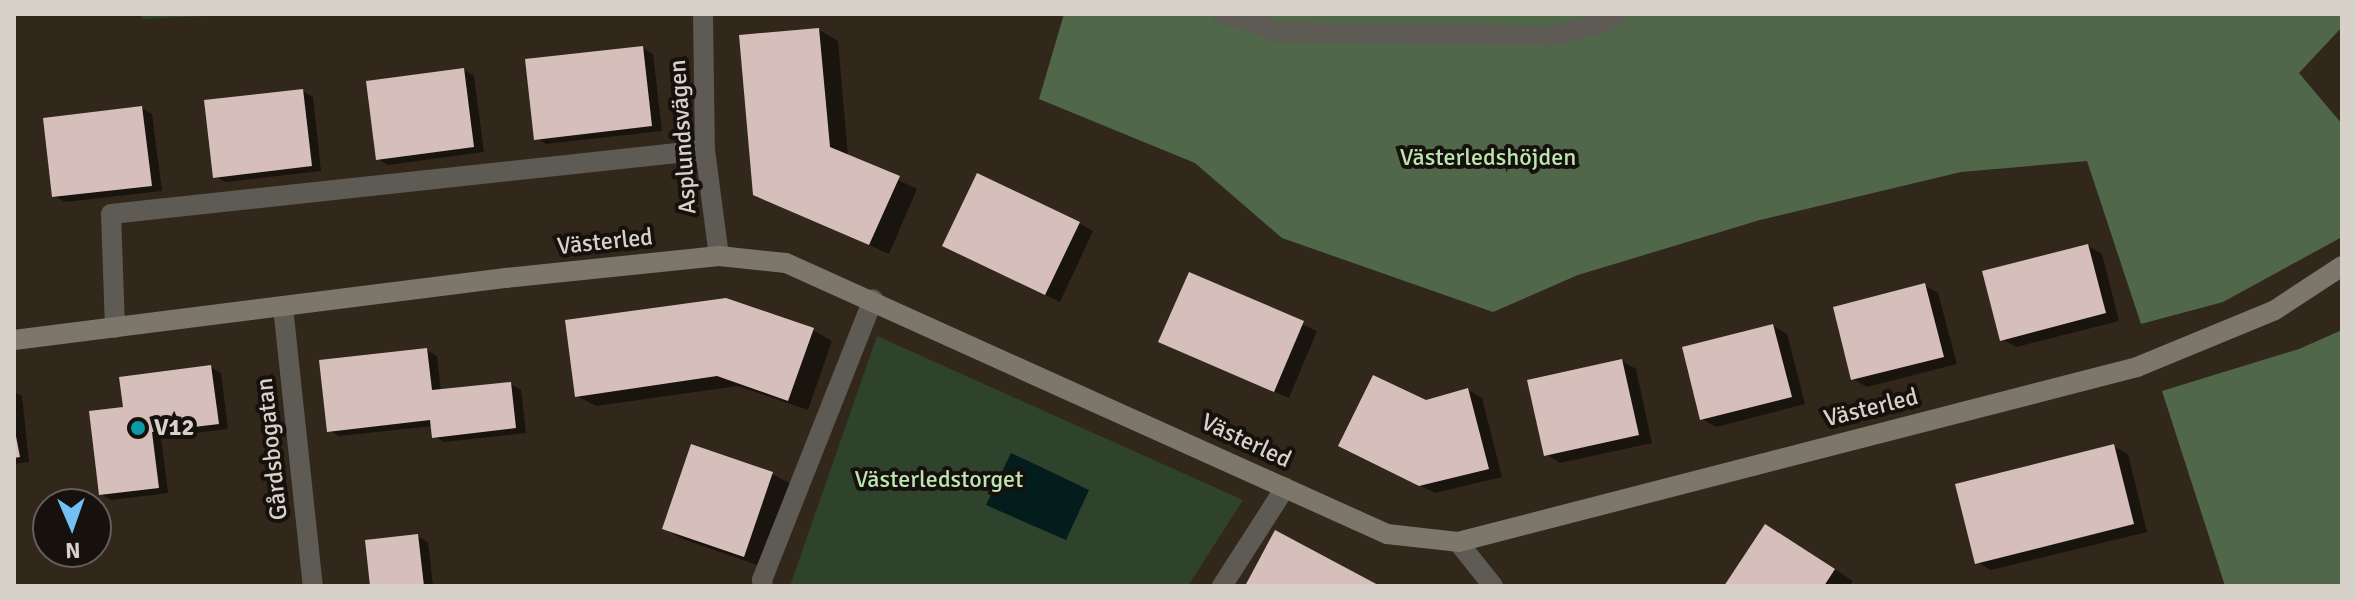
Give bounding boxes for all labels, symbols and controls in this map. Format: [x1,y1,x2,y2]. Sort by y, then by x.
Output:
street label: Asplundsvägen [663,59,703,215]
park label: Västerledshöjden [1400,144,1576,172]
street label: Västerled [556,223,654,261]
street label: Gårdsbogatan [250,376,294,522]
street label: Västerled [1821,382,1921,434]
street label: Västerled [1196,408,1296,474]
place label: V12 [154,414,194,442]
marker: V12 [129,419,147,437]
park label: Västerledstorget [855,466,1023,494]
north arrow [32,488,112,568]
text: N [65,537,81,564]

